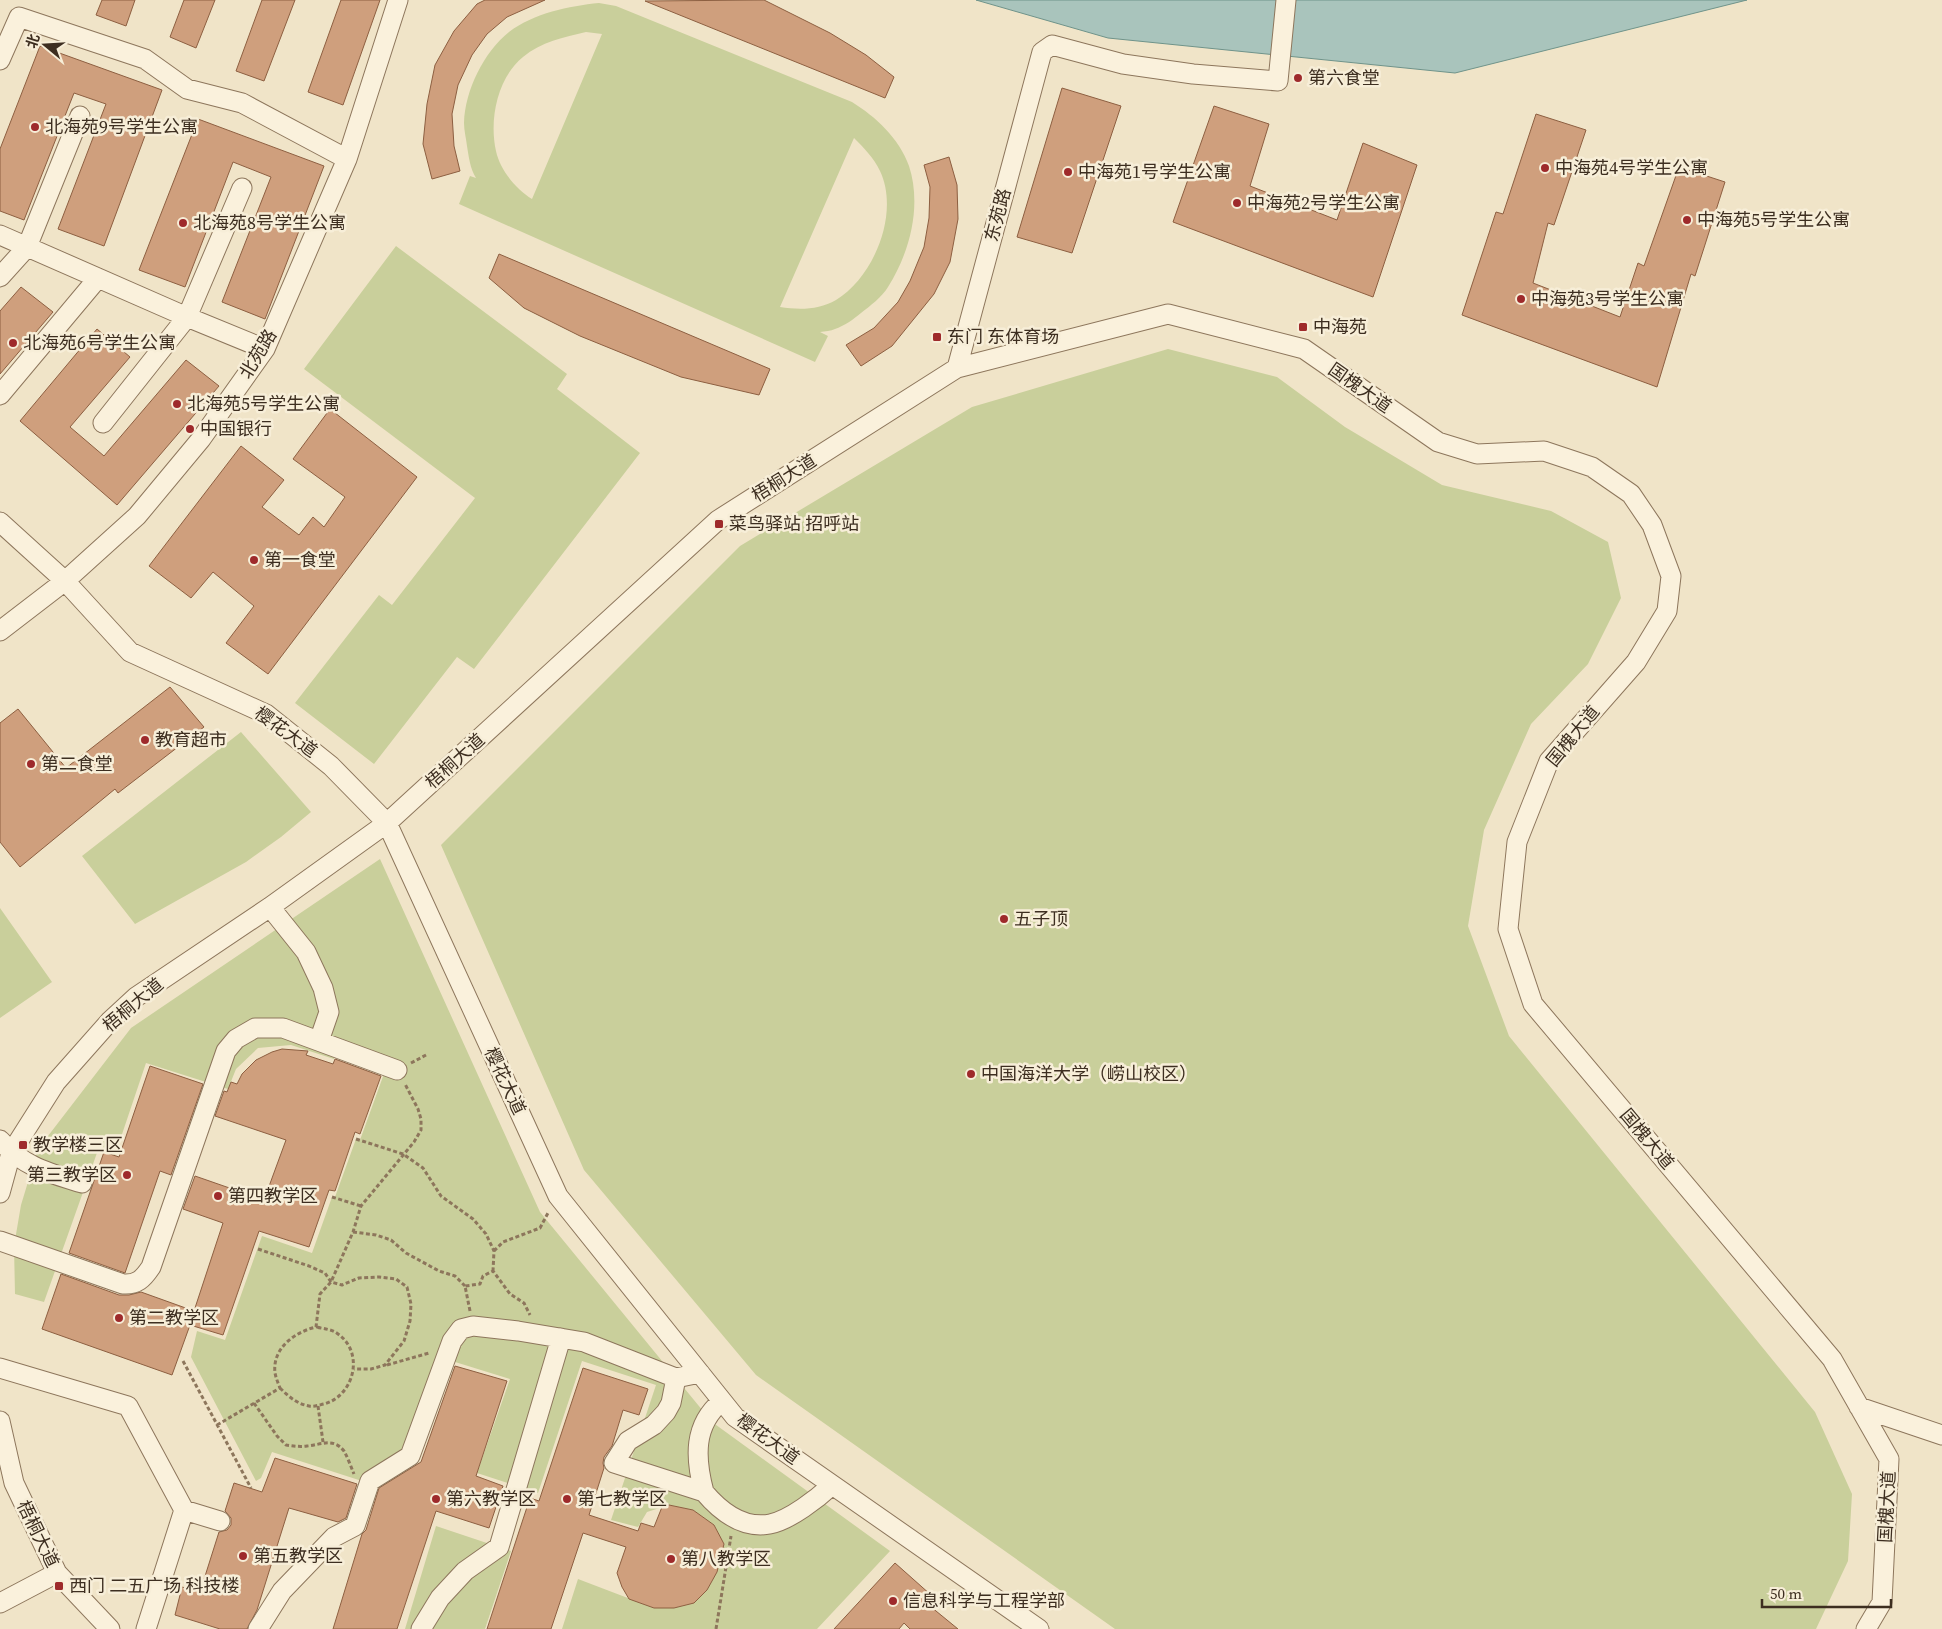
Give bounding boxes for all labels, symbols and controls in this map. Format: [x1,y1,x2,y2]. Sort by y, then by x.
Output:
north arrow [20,20,70,70]
text: 北 [21,31,44,51]
place label: 第六食堂 [1308,65,1380,90]
marker: 第六食堂 [1292,72,1304,84]
place label: 北海苑9号学生公寓 [45,114,198,139]
marker: 北海苑9号学生公寓 [29,121,41,133]
place label: 中海苑4号学生公寓 [1555,155,1708,180]
place label: 中海苑1号学生公寓 [1078,159,1231,184]
marker: 中海苑4号学生公寓 [1539,162,1551,174]
marker: 中海苑1号学生公寓 [1062,166,1074,178]
street label: 东苑路 [978,186,1017,244]
place label: 中海苑2号学生公寓 [1247,190,1400,215]
marker: 中海苑2号学生公寓 [1231,197,1243,209]
place label: 中海苑5号学生公寓 [1697,207,1850,232]
place label: 北海苑8号学生公寓 [193,210,346,235]
marker: 中海苑5号学生公寓 [1681,214,1693,226]
marker: 北海苑8号学生公寓 [177,217,189,229]
place label: 中海苑3号学生公寓 [1531,286,1684,311]
marker: 中海苑3号学生公寓 [1515,293,1527,305]
place label: 中海苑 [1313,314,1367,339]
marker: 中海苑 [1297,321,1309,333]
street label: 北苑路 [233,324,282,383]
place label: 东门 东体育场 [947,324,1059,349]
place label: 北海苑6号学生公寓 [23,330,176,355]
marker: 东门 东体育场 [931,331,943,343]
marker: 北海苑6号学生公寓 [7,337,19,349]
street label: 国槐大道 [1324,357,1397,418]
place label: 北海苑5号学生公寓 [187,391,340,416]
marker: 北海苑5号学生公寓 [171,398,183,410]
place label: 中国银行 [200,416,272,441]
marker: 中国银行 [184,423,196,435]
street label: 梧桐大道 [747,448,821,507]
place label: 菜鸟驿站 招呼站 [729,511,859,536]
marker: 菜鸟驿站 招呼站 [713,518,725,530]
place label: 第一食堂 [264,547,336,572]
marker: 第一食堂 [248,554,260,566]
street label: 樱花大道 [250,700,323,763]
street label: 国槐大道 [1540,700,1605,772]
place label: 教育超市 [155,727,227,752]
street label: 梧桐大道 [420,727,490,794]
marker: 教育超市 [139,734,151,746]
place label: 第二食堂 [41,751,113,776]
marker: 第二食堂 [25,758,37,770]
place label: 五子顶 [1014,906,1068,931]
marker: 五子顶 [998,913,1010,925]
street label: 梧桐大道 [97,972,168,1037]
street label: 樱花大道 [479,1043,532,1119]
place label: 中国海洋大学（崂山校区） [981,1061,1197,1086]
marker: 中国海洋大学（崂山校区） [965,1068,977,1080]
street label: 国槐大道 [1615,1103,1680,1174]
place label: 教学楼三区 [33,1132,123,1157]
marker: 教学楼三区 [17,1139,29,1151]
place label: 第三教学区 [27,1162,117,1187]
marker: 第三教学区 [121,1169,133,1181]
place label: 第四教学区 [228,1183,318,1208]
marker: 第四教学区 [212,1190,224,1202]
place label: 第二教学区 [129,1305,219,1330]
marker: 第二教学区 [113,1312,125,1324]
street label: 樱花大道 [732,1407,805,1470]
street label: 国槐大道 [1872,1470,1901,1544]
place label: 第六教学区 [446,1486,536,1511]
place label: 第七教学区 [577,1486,667,1511]
marker: 第六教学区 [430,1493,442,1505]
marker: 第七教学区 [561,1493,573,1505]
street label: 梧桐大道 [11,1496,65,1572]
place label: 第五教学区 [253,1543,343,1568]
place label: 第八教学区 [681,1546,771,1571]
marker: 第五教学区 [237,1550,249,1562]
marker: 第八教学区 [665,1553,677,1565]
place label: 西门 二五广场 科技楼 [69,1573,239,1598]
scale bar [1762,1576,1891,1608]
marker: 西门 二五广场 科技楼 [53,1580,65,1592]
text: 50 m [1770,1583,1802,1604]
place label: 信息科学与工程学部 [903,1588,1065,1613]
marker: 信息科学与工程学部 [887,1595,899,1607]

